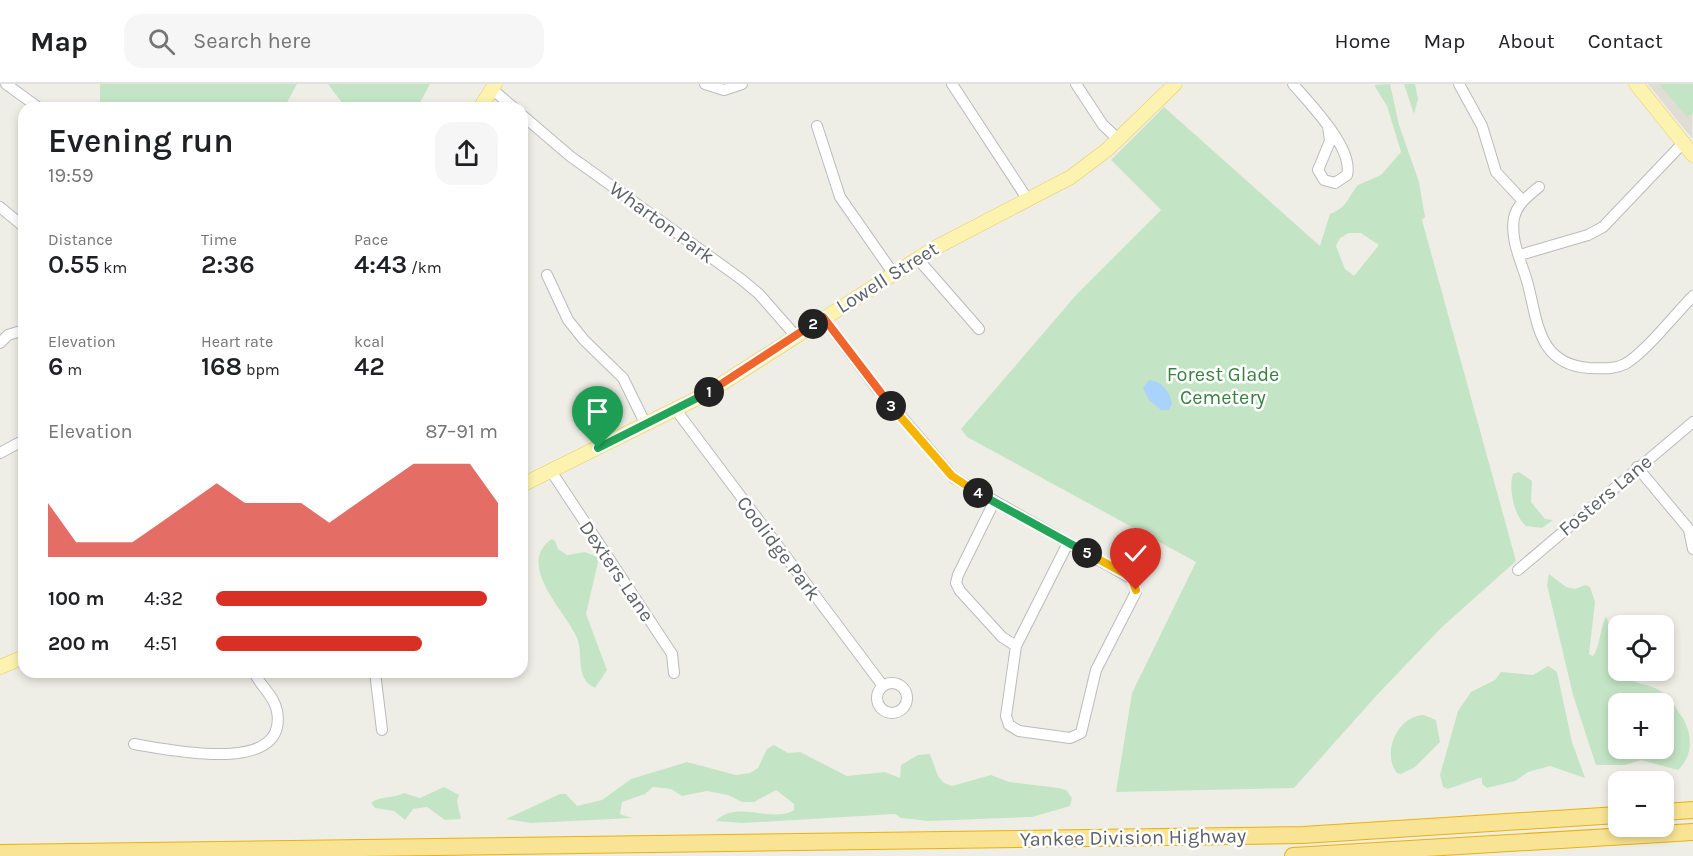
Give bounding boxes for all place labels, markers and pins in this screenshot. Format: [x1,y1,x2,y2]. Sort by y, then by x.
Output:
pin: 2 [798,309,828,339]
pin: 1 [694,377,724,407]
pin [572,386,623,448]
pin: 3 [876,391,906,421]
pin: 4 [963,478,993,508]
pin [1110,528,1161,590]
pin: 5 [1072,538,1102,568]

